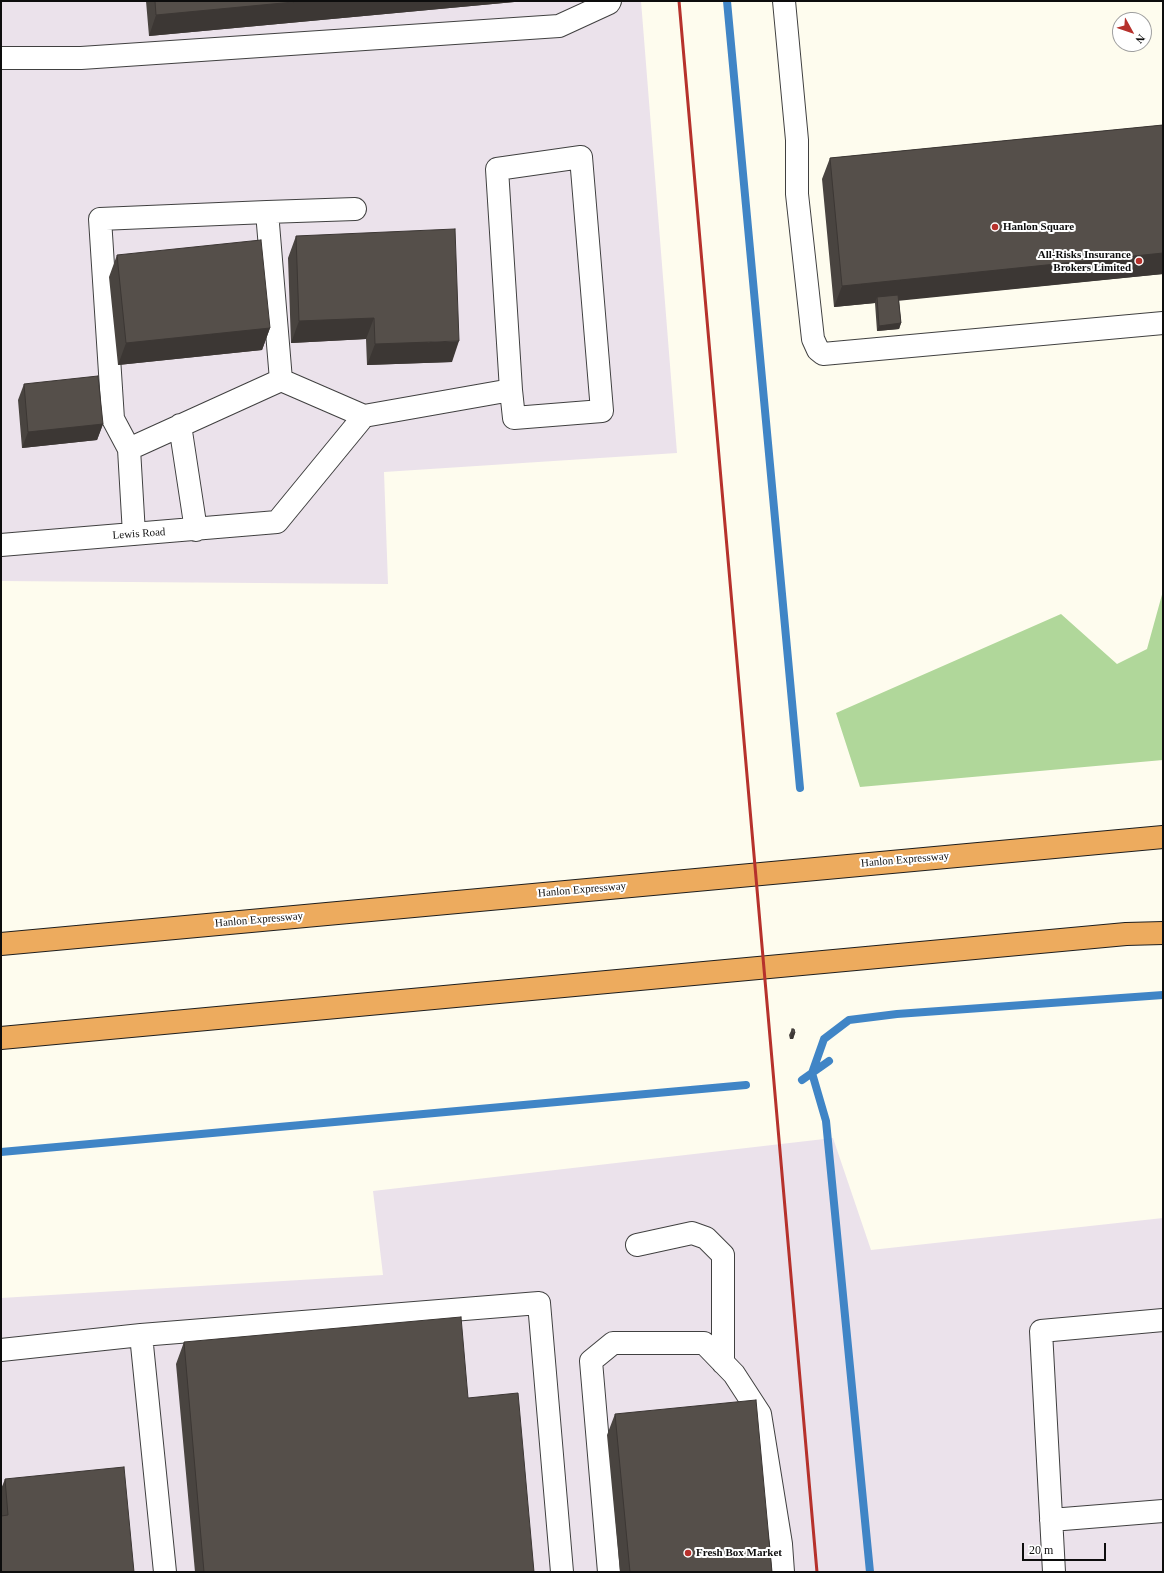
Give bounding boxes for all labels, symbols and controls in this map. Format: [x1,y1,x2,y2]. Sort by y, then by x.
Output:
north arrow [1112,12,1152,52]
text: N [1133,32,1148,46]
place label: Hanlon Square [1003,220,1074,234]
marker: Hanlon Square [990,222,1000,232]
place label: All-Risks Insurance Brokers Limited [1038,248,1131,274]
marker: All-Risks Insurance Brokers Limited [1134,256,1144,266]
street label: Lewis Road [112,526,166,542]
street label: Hanlon Expressway [860,850,950,870]
street label: Hanlon Expressway [537,880,627,900]
street label: Hanlon Expressway [214,910,304,930]
scale bar [1024,1535,1108,1561]
text: 20 m [1029,1543,1053,1557]
place label: Fresh Box Market [696,1546,782,1560]
marker: Fresh Box Market [683,1548,693,1558]

